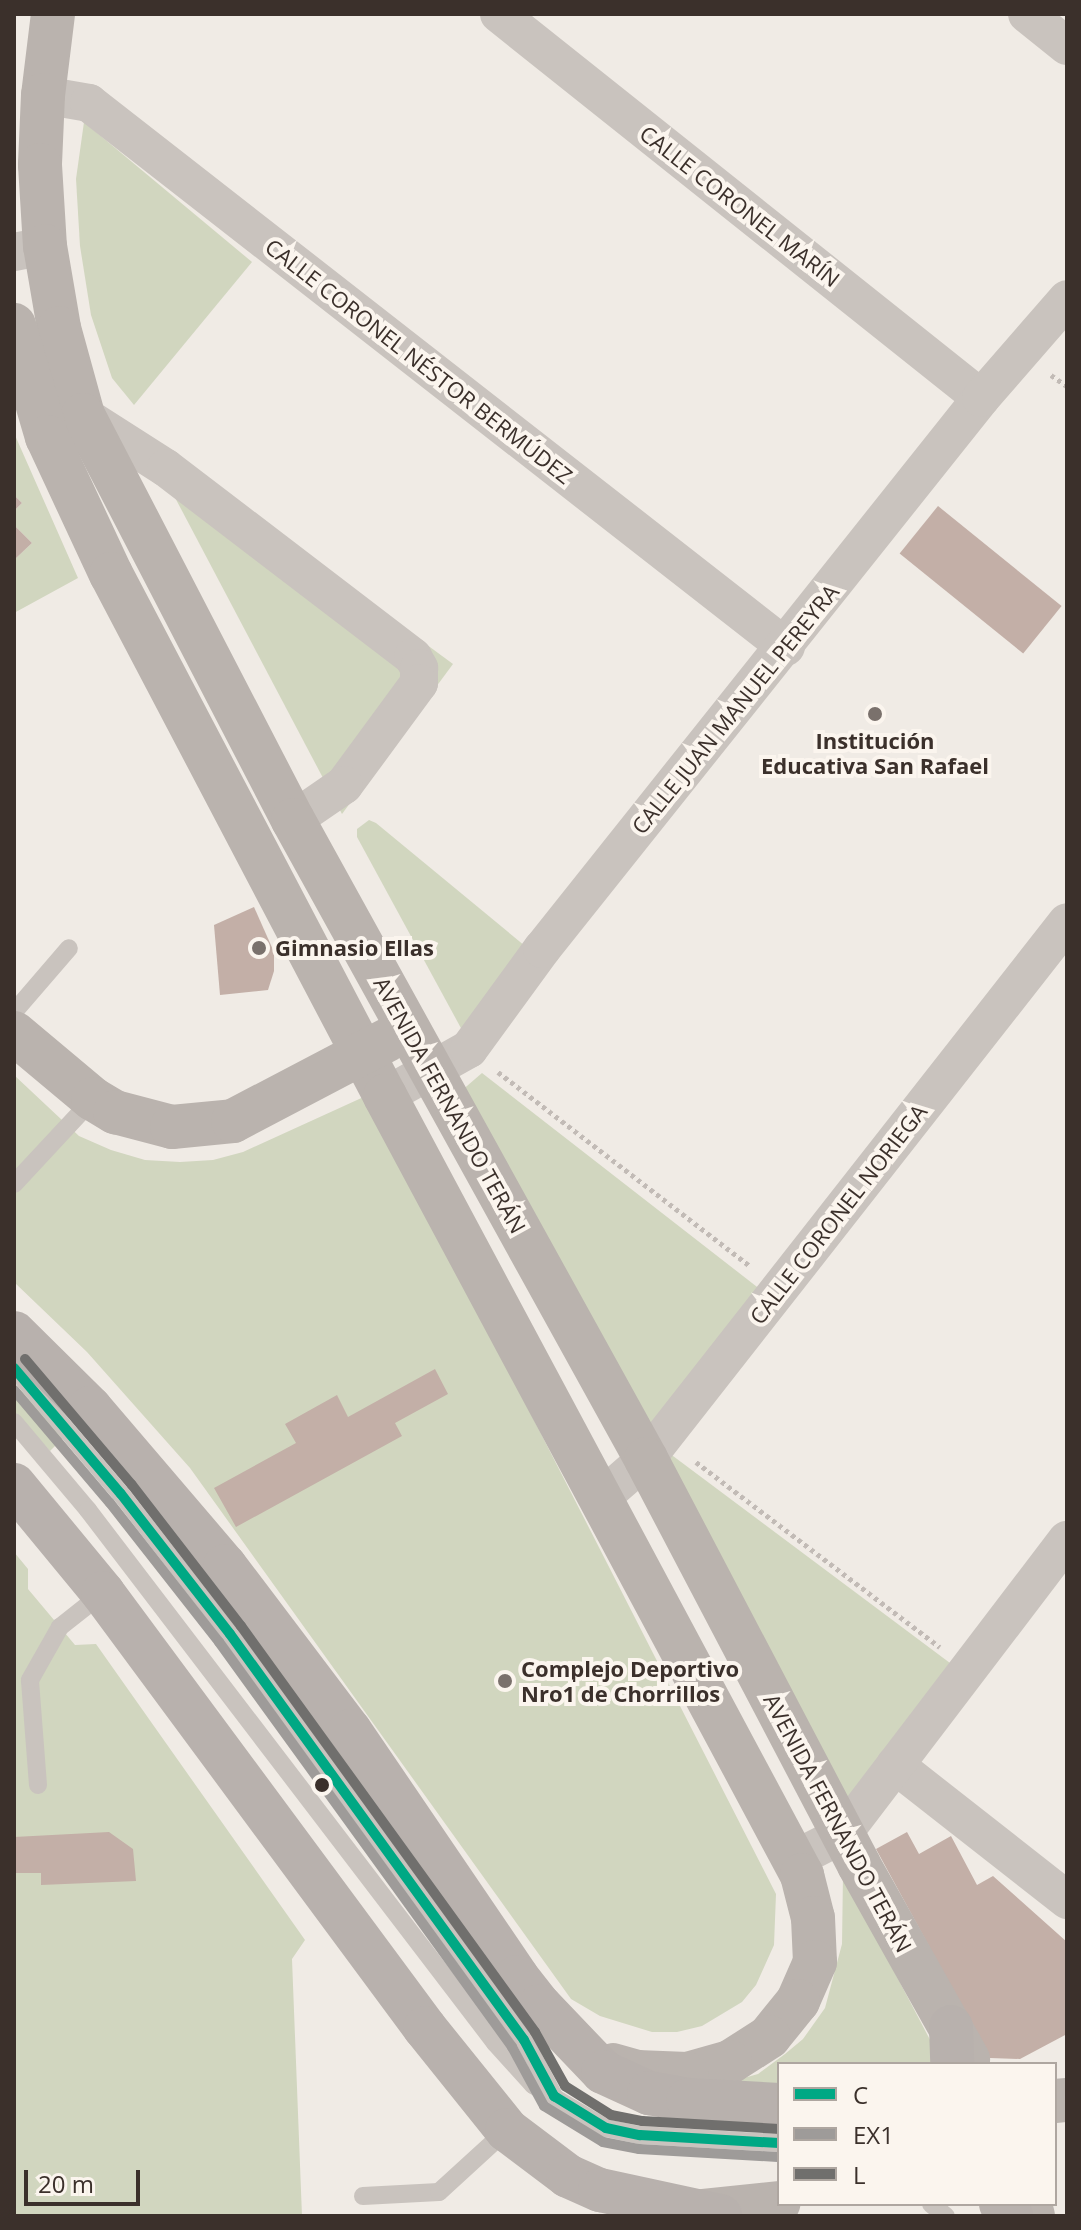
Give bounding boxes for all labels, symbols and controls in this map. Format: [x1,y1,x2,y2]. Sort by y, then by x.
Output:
street label: CALLE CORONEL MARÍN [635,120,845,292]
street label: CALLE CORONEL NÉSTOR BERMÚDEZ [260,233,578,489]
street label: CALLE JUAN MANUEL PEREYRA [626,579,844,839]
marker: Institución Educativa San Rafael [866,705,884,723]
place label: Institución Educativa San Rafael [761,727,989,778]
place label: Gimnasio Ellas [275,935,434,961]
marker: Gimnasio Ellas [250,939,268,957]
street label: AVENIDA FERNANDO TERÁN [368,972,532,1238]
street label: CALLE CORONEL NORIEGA [744,1099,932,1329]
place label: Complejo Deportivo Nro1 de Chorrillos [521,1655,739,1706]
marker: Complejo Deportivo Nro1 de Chorrillos [496,1672,514,1690]
street label: AVENIDA FERNANDO TERÁN [759,1689,917,1957]
unlabelled marker [314,1777,330,1793]
legend [777,2062,1057,2206]
text: C [853,2078,868,2111]
text: EX1 [853,2118,894,2151]
scale bar [28,2154,144,2204]
text: L [853,2158,866,2191]
text: 20 m [38,2167,94,2200]

